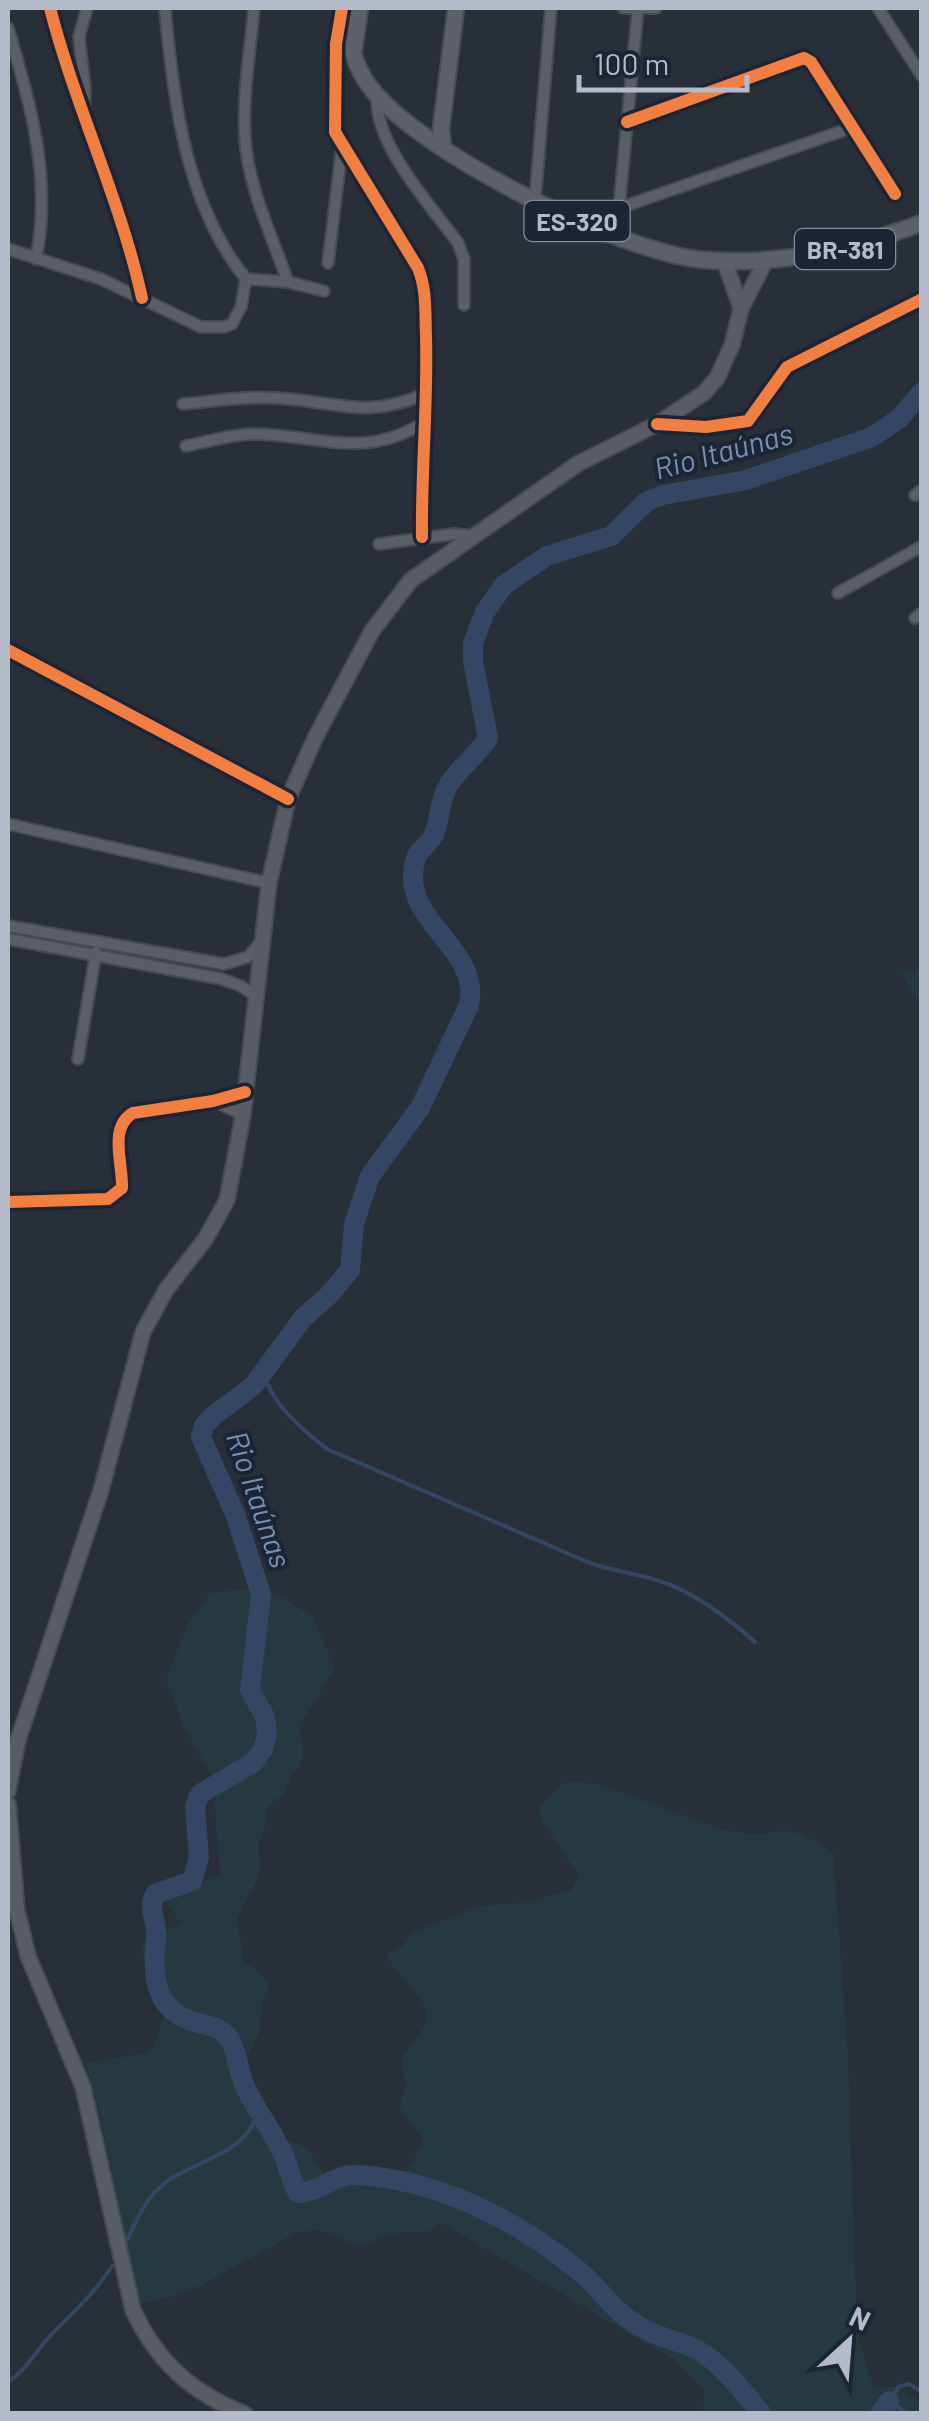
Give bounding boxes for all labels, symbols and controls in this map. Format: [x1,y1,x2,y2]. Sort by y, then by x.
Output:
scale bar [579,30,746,92]
text: 100 m [594,45,669,81]
road number: ES-320 [524,201,630,241]
road number: BR-381 [795,229,895,269]
water label: Rio Itaúnas [650,414,796,486]
water label: Rio Itaúnas [220,1426,300,1572]
north arrow [799,2291,899,2391]
text: N [845,2298,876,2337]

